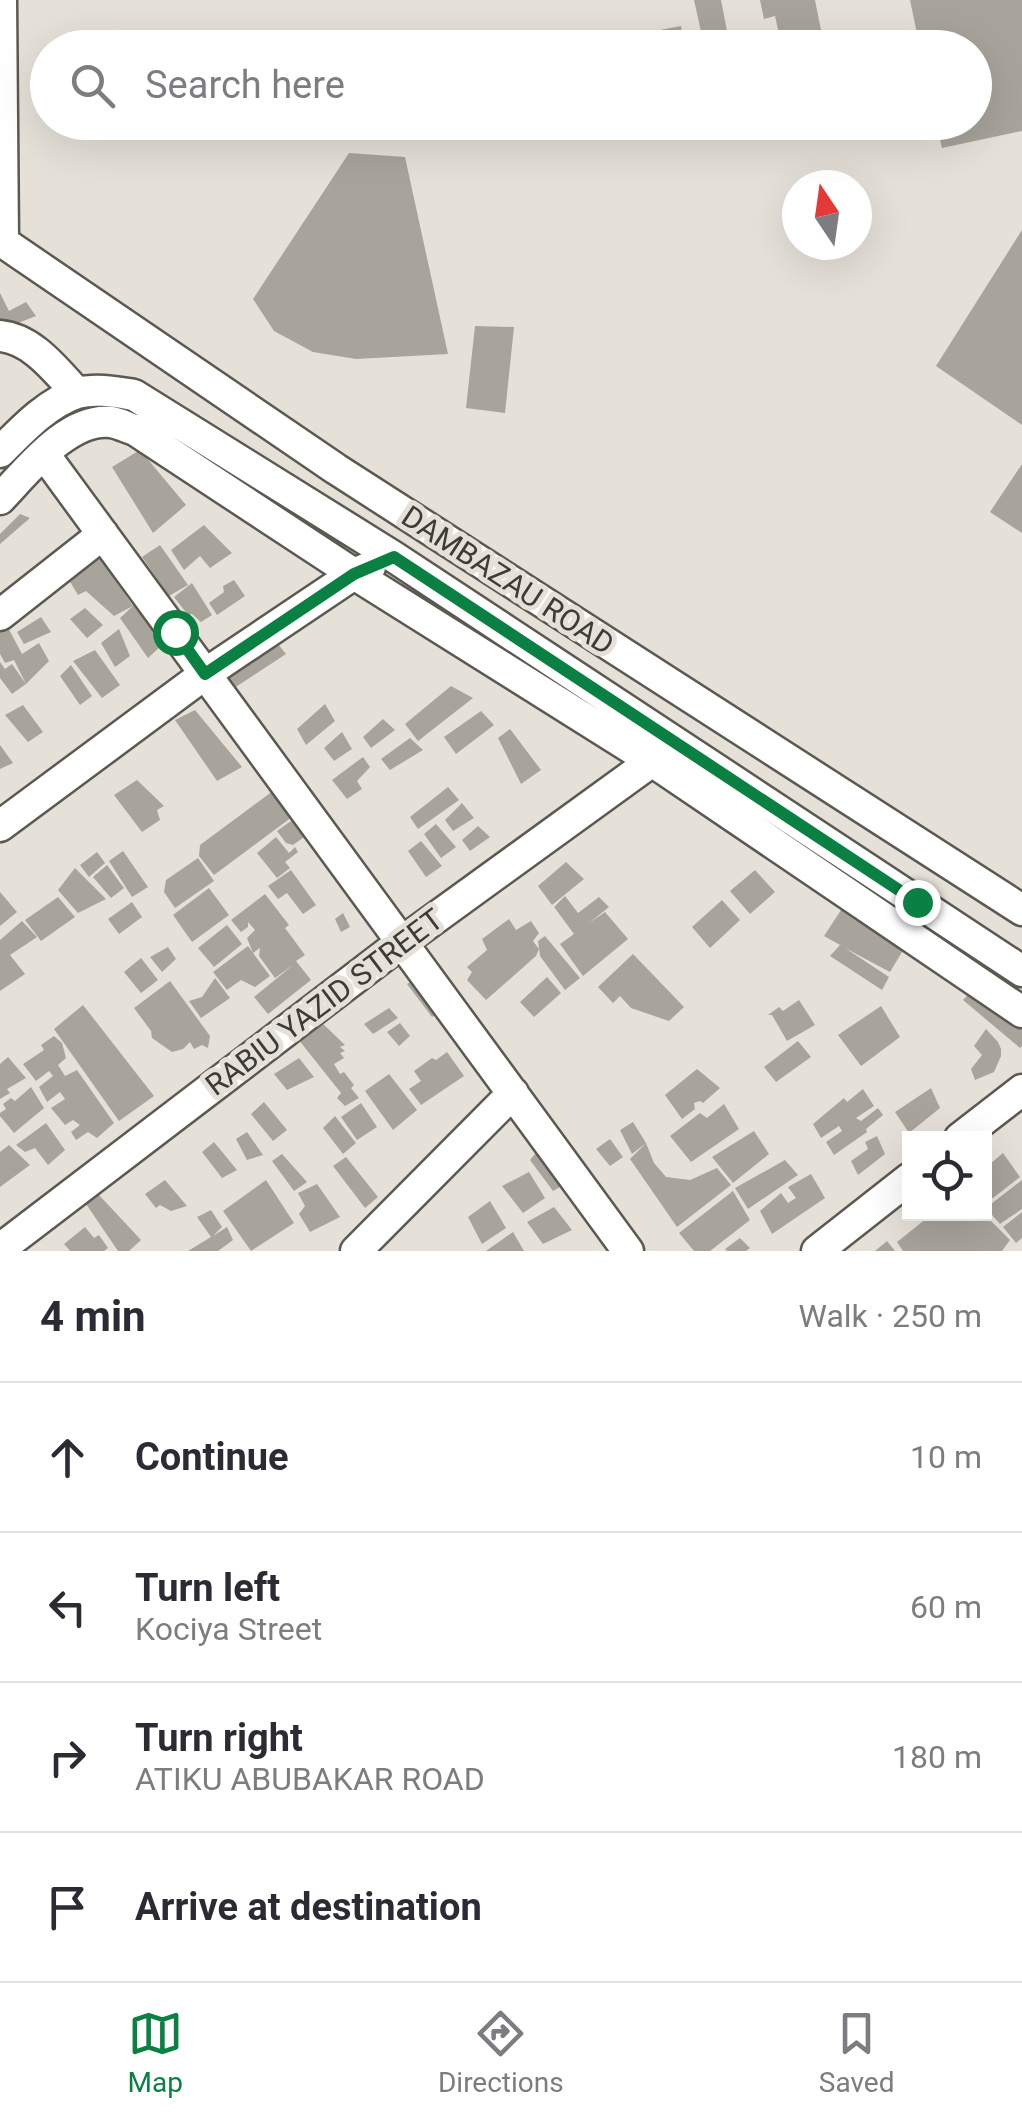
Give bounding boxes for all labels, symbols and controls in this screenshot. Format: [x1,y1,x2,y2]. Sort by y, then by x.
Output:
search box [30,30,992,140]
icon: search [65,58,120,113]
text: Search here [145,63,345,107]
north arrow [782,170,872,260]
street label: DAMBAZAU ROAD [395,498,621,662]
route start [153,610,199,656]
route end [895,880,941,926]
street label: RABIU YAZID STREET [199,901,450,1103]
map controls [902,1131,992,1221]
button: locate [902,1131,992,1221]
text: 4 min [40,1292,146,1341]
text: Walk · 250 m [799,1297,982,1335]
icon: ahead [40,1430,95,1485]
text: Continue [135,1435,289,1479]
text: 10 m [910,1438,982,1476]
text: Turn left [135,1566,280,1610]
icon: left [40,1580,95,1635]
text: 60 m [910,1588,982,1626]
text: Kociya Street [135,1610,322,1648]
text: Turn right [135,1716,303,1760]
icon: right [40,1730,95,1785]
text: 180 m [892,1738,982,1776]
text: ATIKU ABUBAKAR ROAD [135,1760,485,1798]
icon: arrive [40,1880,95,1935]
text: Arrive at destination [135,1885,482,1929]
tab: Map [128,2006,183,2099]
tab: Directions [438,2006,564,2099]
tab: Saved [819,2006,894,2099]

